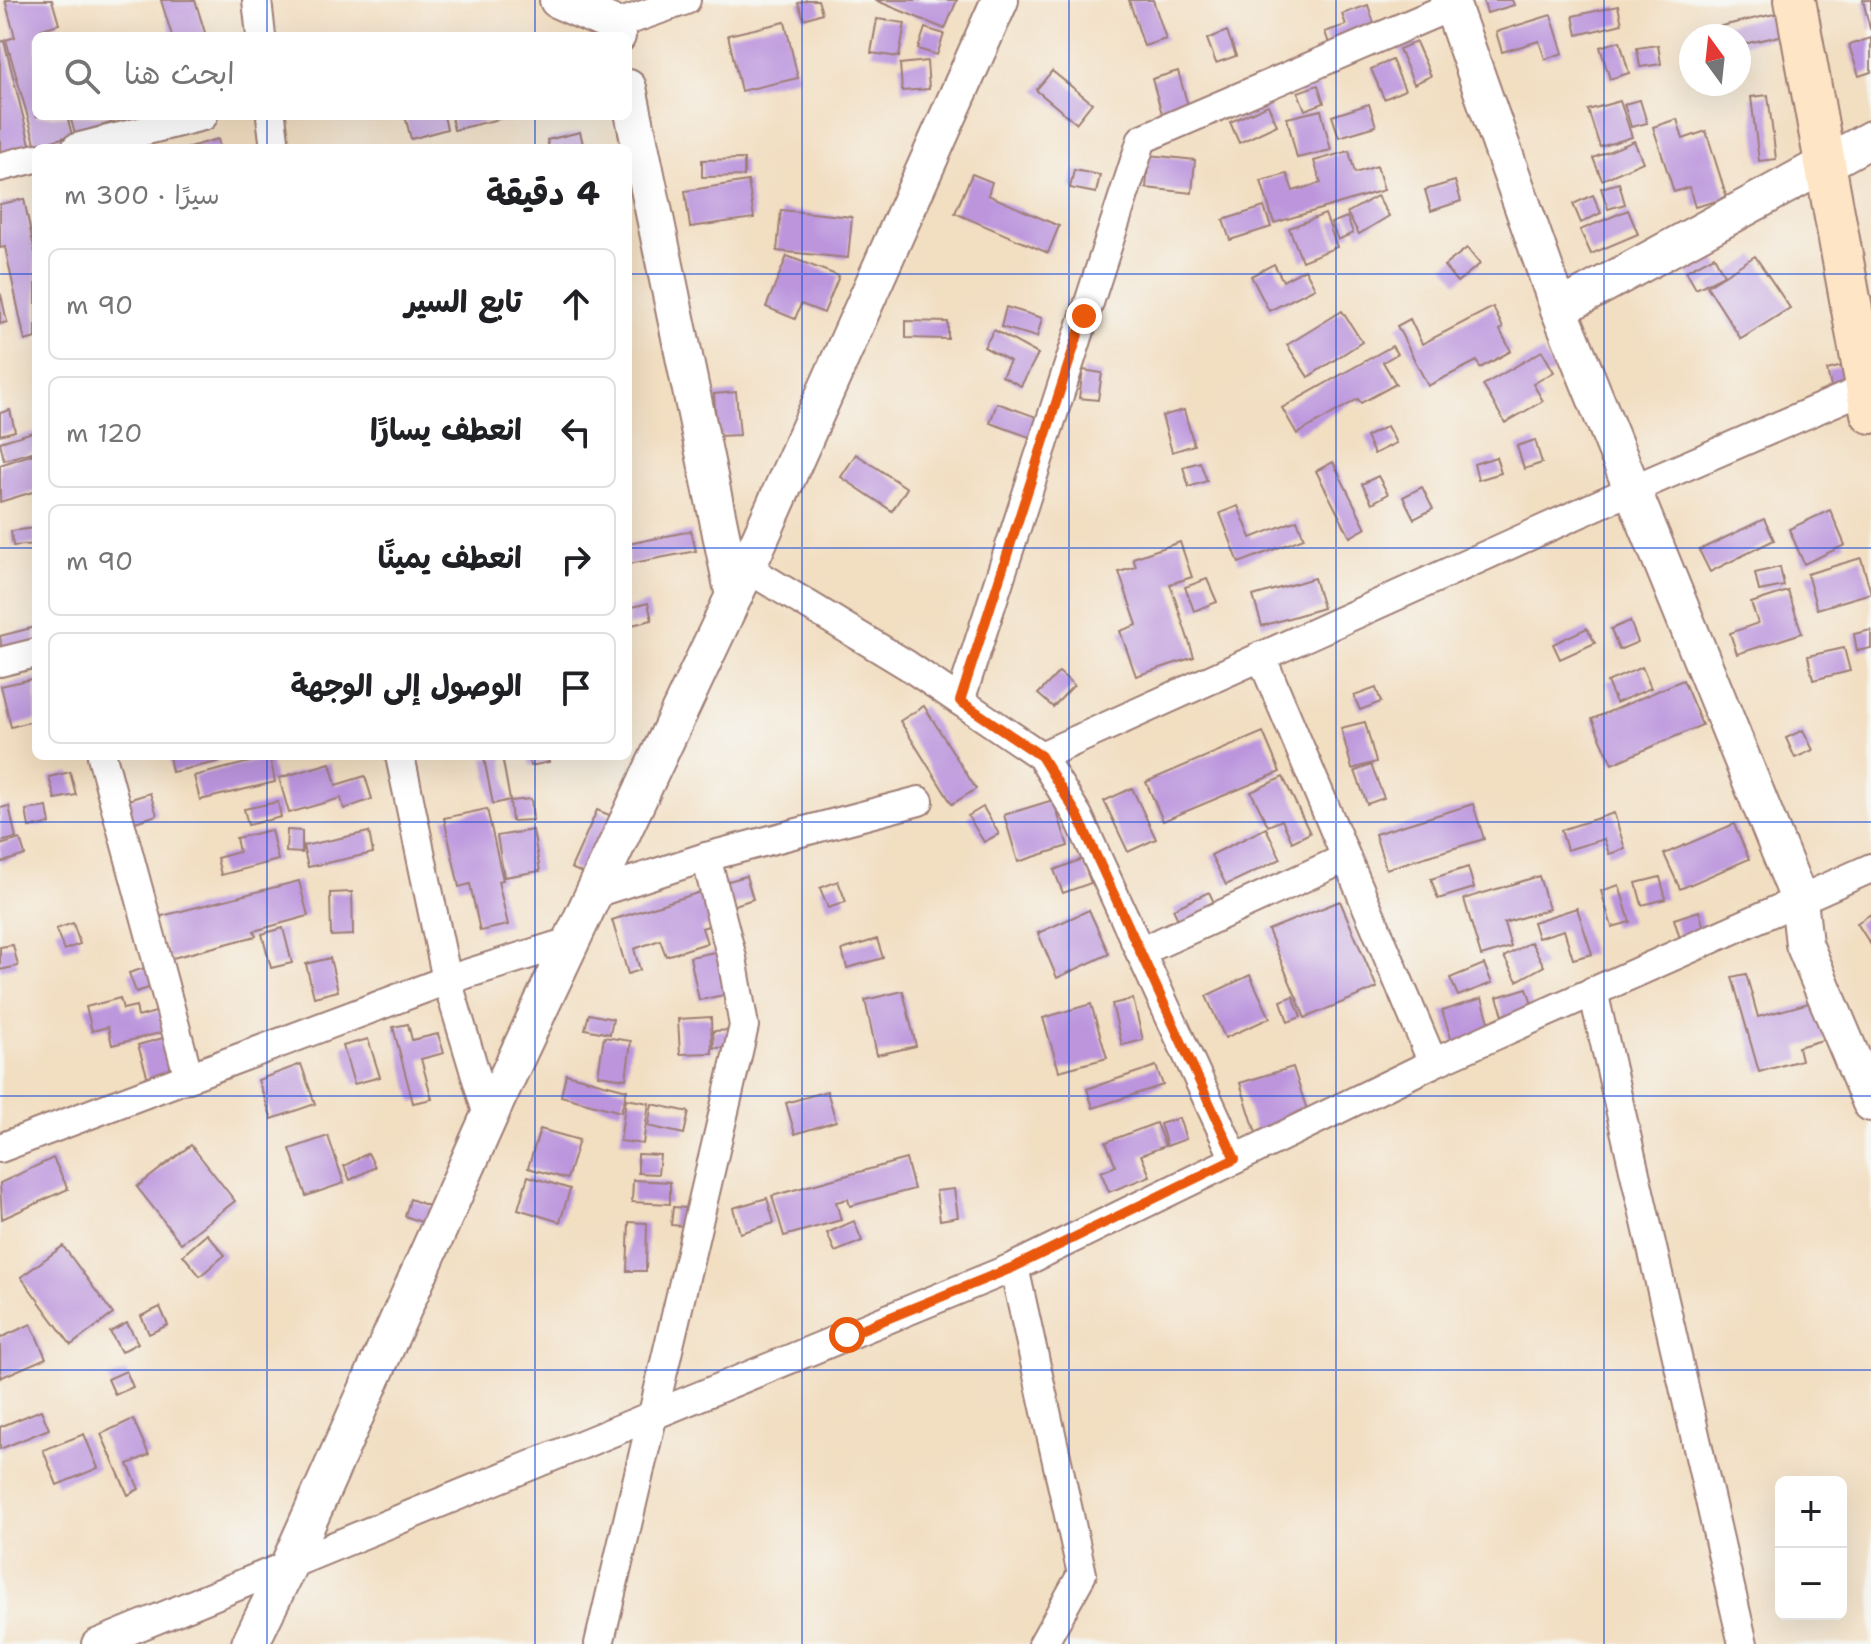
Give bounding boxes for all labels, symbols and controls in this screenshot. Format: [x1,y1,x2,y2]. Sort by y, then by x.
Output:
north arrow [1679,24,1751,96]
search box [32,32,632,120]
text: ابحث هنا [124,53,235,94]
icon: search [60,54,104,98]
text: 4 دقيقة [486,170,600,216]
text: سيرًا · 300 m [64,177,220,212]
text: تابع السير [405,281,522,322]
icon: ahead [554,282,598,326]
text: 90 m [66,287,133,322]
route end [1066,298,1102,334]
text: انعطف يسارًا [370,409,522,450]
icon: left [554,410,598,454]
text: 120 m [66,415,142,450]
text: انعطف يمينًا [378,537,522,578]
icon: right [554,538,598,582]
text: 90 m [66,543,133,578]
text: الوصول إلى الوجهة [290,665,522,706]
icon: arrive [554,666,598,710]
route start [829,1317,865,1353]
map controls [1775,1476,1847,1620]
button: + [1775,1476,1847,1548]
button: − [1775,1548,1847,1620]

